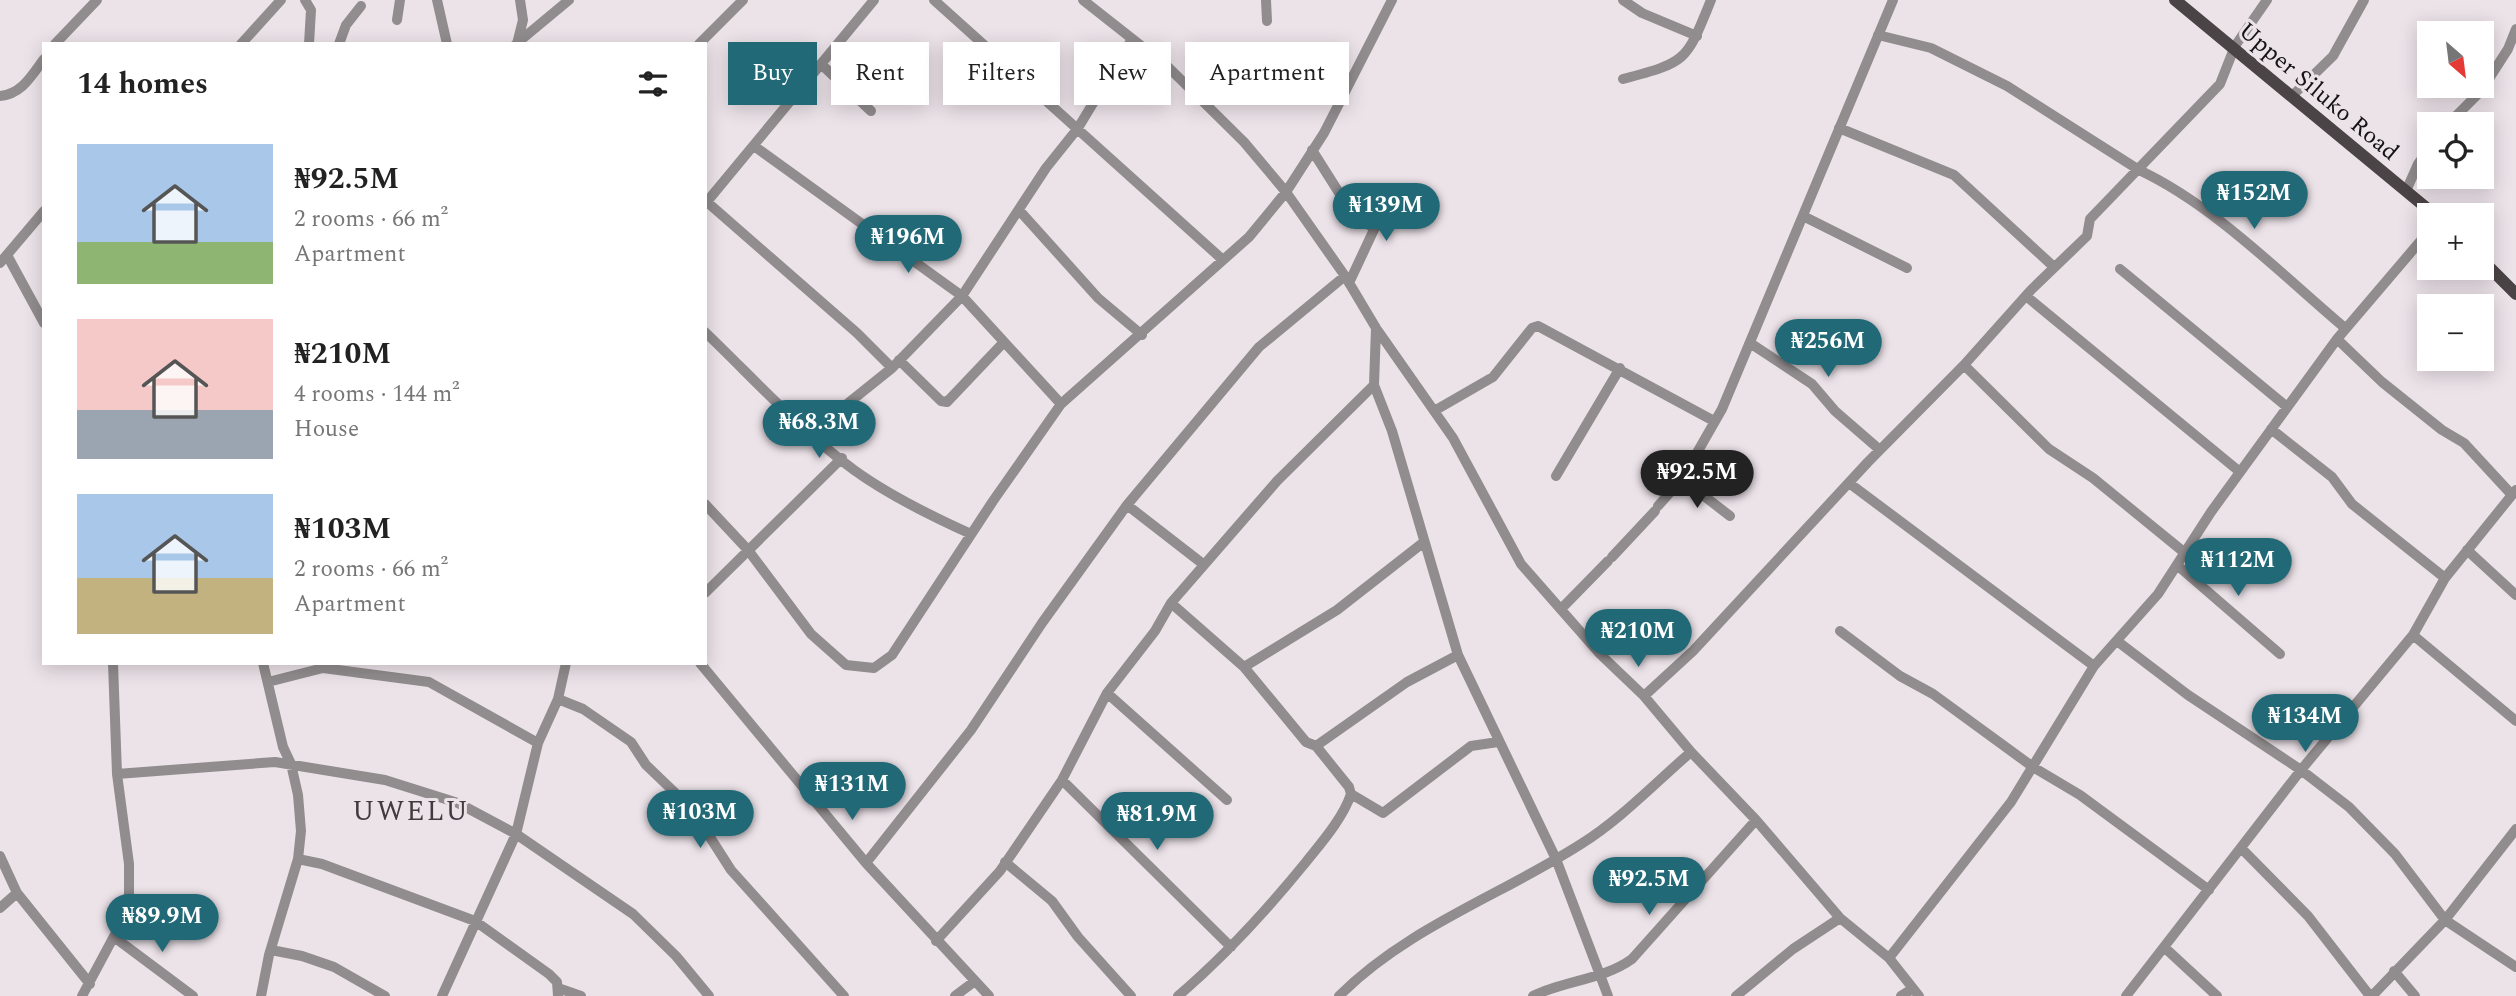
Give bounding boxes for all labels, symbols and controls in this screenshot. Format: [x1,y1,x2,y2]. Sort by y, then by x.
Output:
street label: Upper Siluko Road [2230,14,2407,170]
north arrow [2417,21,2494,98]
map controls [2417,21,2494,371]
chip: Buy [728,42,817,105]
chip: Rent [831,42,929,105]
chip: Filters [943,42,1060,105]
chip: New [1074,42,1171,105]
chip: Apartment [1185,42,1349,105]
text: 14 homes [77,61,208,107]
icon: filters [634,65,672,103]
button: locate [2417,112,2494,189]
text: ₦92.5M [294,156,399,202]
icon: home [133,172,217,256]
pin: ₦152M [2205,172,2303,231]
text: ₦152M [2217,176,2291,211]
pin: ₦139M [1337,184,1435,243]
text: ₦139M [1349,188,1423,223]
text: 2 rooms · 66 m² [294,202,448,237]
button: + [2417,203,2494,280]
pin: ₦196M [859,216,957,275]
text: ₦196M [871,220,945,255]
text: Apartment [294,237,406,272]
button: − [2417,294,2494,371]
pin: ₦256M [1779,320,1877,379]
text: ₦256M [1791,324,1865,359]
text: ₦210M [294,331,391,377]
icon: home [133,347,217,431]
text: 4 rooms · 144 m² [294,377,460,412]
pin: ₦68.3M [762,400,876,460]
text: ₦68.3M [779,405,859,440]
text: House [294,412,359,447]
pin: ₦92.5M [1640,450,1754,510]
text: ₦92.5M [1657,455,1737,490]
text: ₦103M [294,506,391,552]
icon: home [133,522,217,606]
pin: ₦112M [2189,538,2287,598]
text: ₦112M [2201,543,2275,578]
text: 2 rooms · 66 m² [294,552,448,587]
text: Apartment [294,587,406,622]
pin: ₦210M [1589,610,1687,669]
text: ₦210M [1601,614,1675,649]
pin: ₦134M [2256,694,2354,754]
text: ₦134M [2268,699,2342,734]
pin: ₦131M [803,762,901,822]
text: ₦131M [815,767,889,802]
district label: UWELU [352,790,470,833]
pin: ₦103M [651,790,749,850]
pin: ₦81.9M [1100,792,1214,852]
text: ₦103M [663,795,737,830]
text: ₦81.9M [1117,797,1197,832]
pin: ₦92.5M [1592,858,1706,917]
text: ₦92.5M [1609,862,1689,897]
pin: ₦89.9M [105,894,219,954]
text: ₦89.9M [122,899,202,934]

